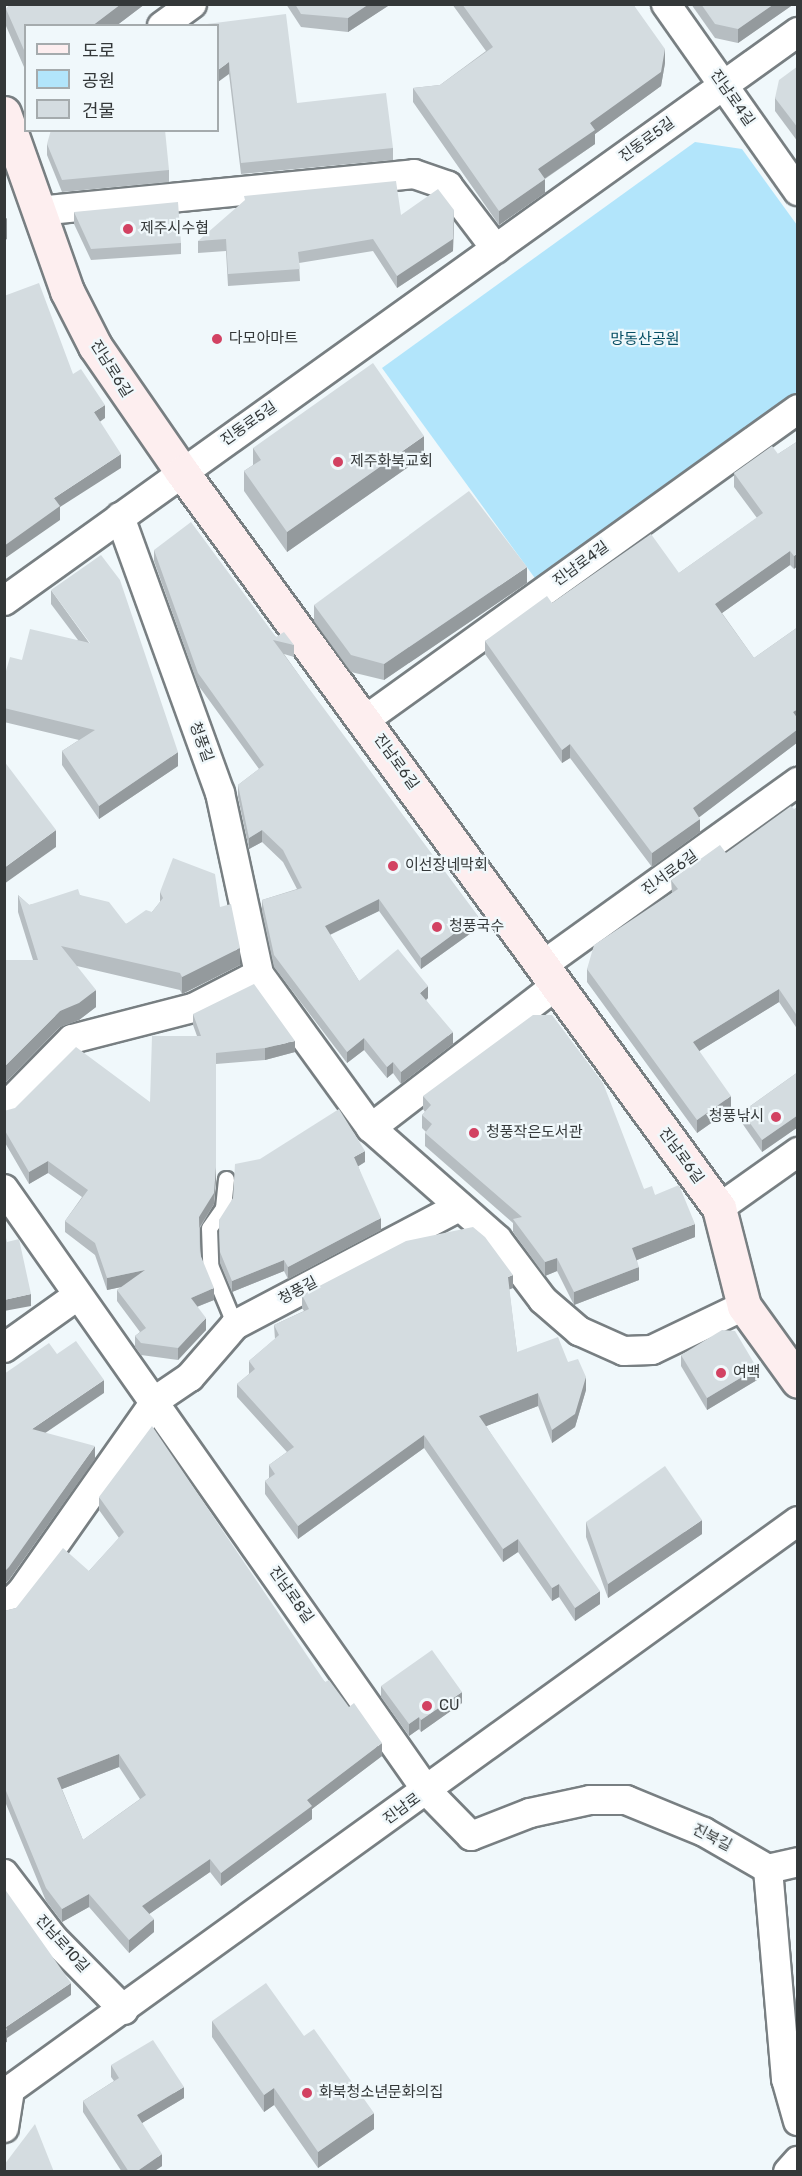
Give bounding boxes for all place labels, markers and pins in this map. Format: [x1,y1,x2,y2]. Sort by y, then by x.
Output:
place label: 제주시수협 [140,220,209,238]
marker: 제주시수협 [121,222,135,236]
place label: 다모아마트 [229,330,298,348]
marker: 다모아마트 [210,332,224,346]
place label: 제주화북교회 [350,453,433,471]
marker: 제주화북교회 [331,455,345,469]
place label: 이선장네막회 [405,857,488,875]
marker: 이선장네막회 [386,859,400,873]
place label: 청풍국수 [449,918,504,936]
marker: 청풍국수 [430,920,444,934]
place label: 청풍낚시 [709,1108,764,1126]
marker: 청풍낚시 [769,1110,783,1124]
place label: 청풍작은도서관 [486,1124,583,1142]
marker: 청풍작은도서관 [467,1126,481,1140]
place label: 여백 [733,1364,761,1382]
marker: 여백 [714,1366,728,1380]
place label: CU [439,1697,460,1715]
marker: CU [420,1699,434,1713]
place label: 화북청소년문화의집 [319,2084,443,2102]
marker: 화북청소년문화의집 [300,2086,314,2100]

